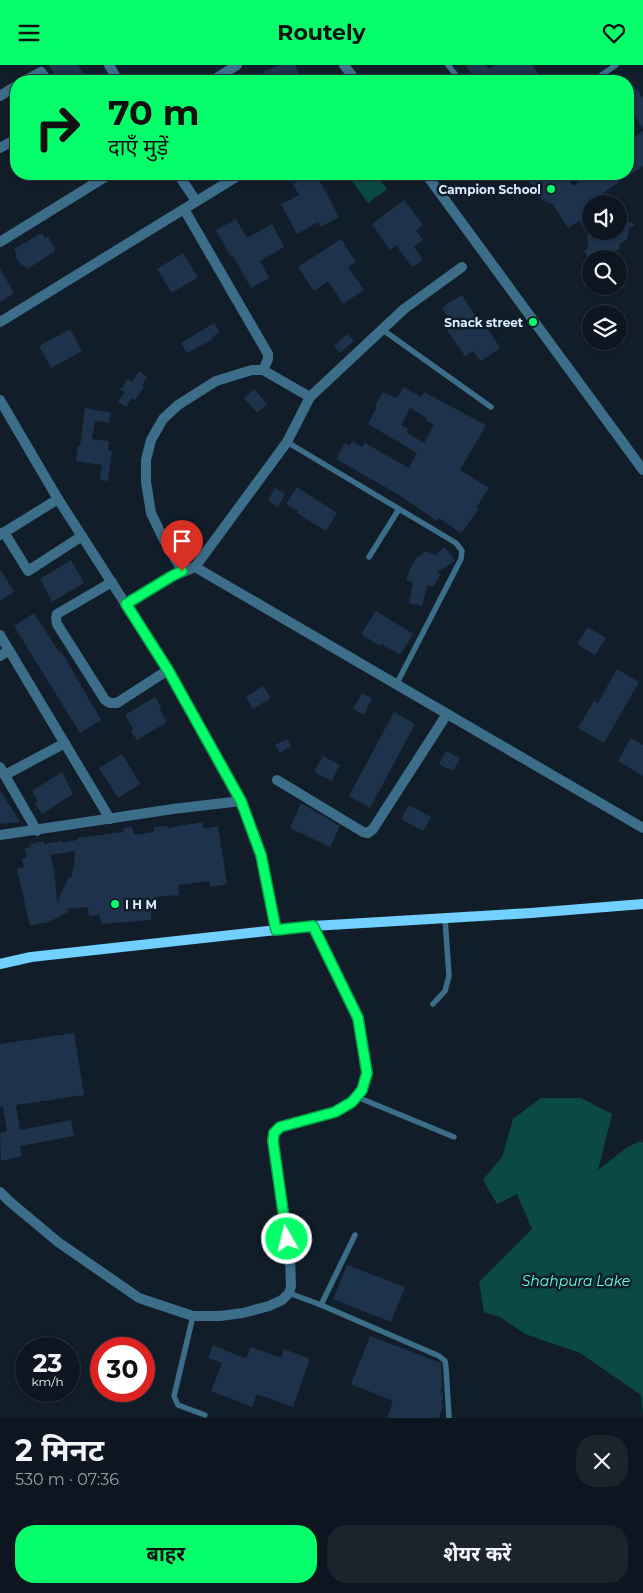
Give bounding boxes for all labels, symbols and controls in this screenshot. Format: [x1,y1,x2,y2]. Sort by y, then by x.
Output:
icon: menu [15,19,43,47]
text: Routely [277,19,366,46]
icon: heart [600,19,628,47]
text: 70 m [108,91,199,134]
icon: right [25,95,90,160]
text: दाएँ मुड़ें [108,134,168,161]
place label: Campion School [439,182,541,197]
marker: Campion School [545,183,557,195]
map controls [582,195,627,350]
button: sound [582,195,627,240]
button: search [582,250,627,295]
button: layers [582,305,627,350]
place label: Snack street [444,315,524,330]
marker: Snack street [527,316,539,328]
pin [161,520,203,571]
icon: arrive [168,527,196,555]
place label: I H M [125,897,157,912]
marker: I H M [109,898,121,910]
position arrow [260,1212,312,1264]
water label: Shahpura Lake [522,1272,630,1290]
speed limit sign: 30 [90,1337,155,1402]
text: 23 [33,1348,62,1378]
text: km/h [31,1374,64,1389]
text: 2 मिनट [15,1432,104,1469]
button: close [576,1435,628,1487]
text: 530 m · 07:36 [15,1470,119,1489]
button: बाहर [15,1525,317,1583]
button: शेयर करें [327,1525,628,1583]

